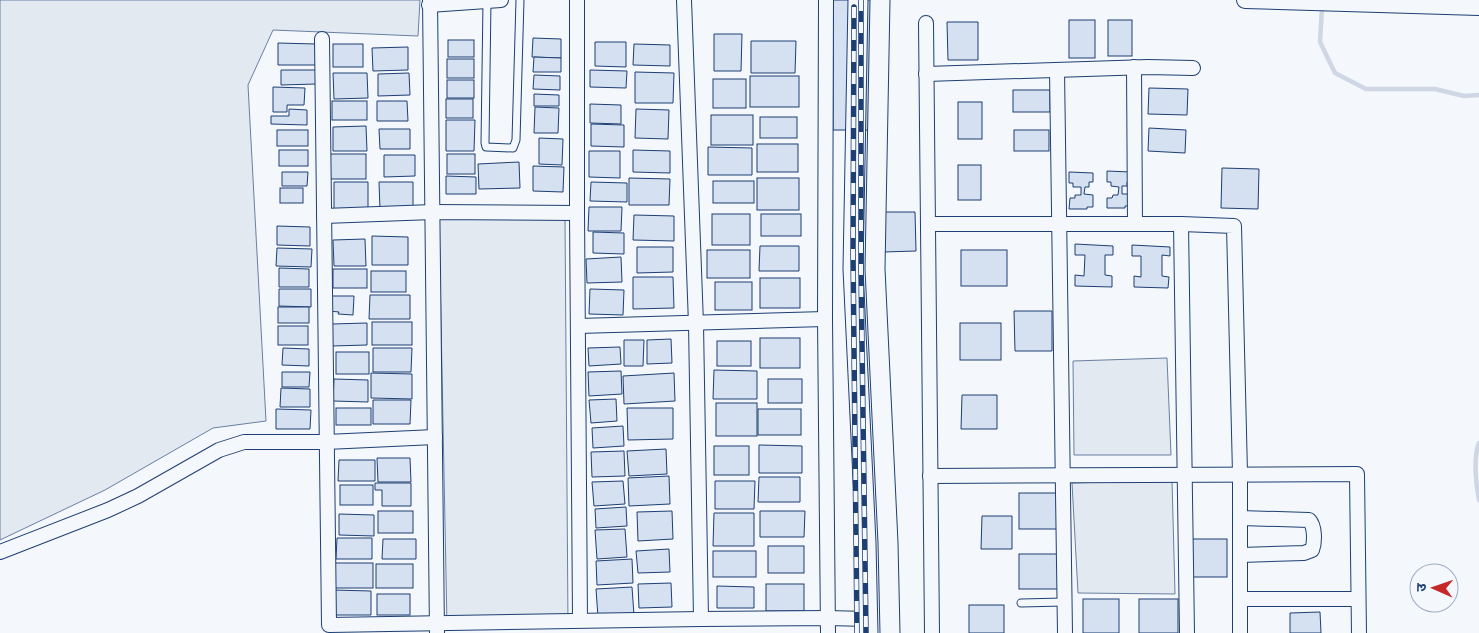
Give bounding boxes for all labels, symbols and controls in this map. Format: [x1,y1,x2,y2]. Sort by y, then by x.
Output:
north arrow [1409,563,1459,613]
text: उ [1413,582,1429,592]

